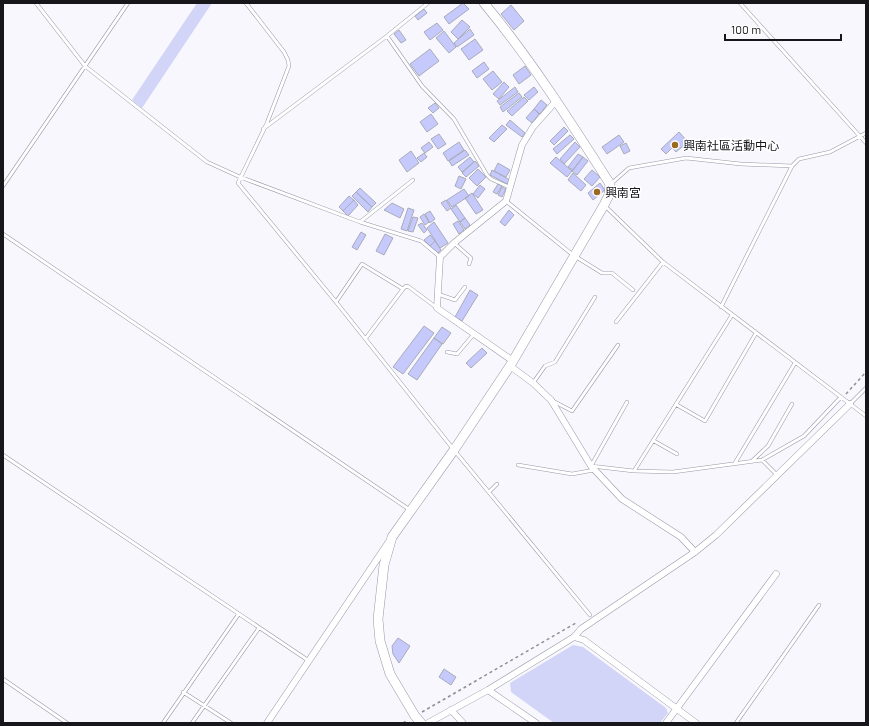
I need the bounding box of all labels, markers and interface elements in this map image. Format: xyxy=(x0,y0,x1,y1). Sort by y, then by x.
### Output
scale bar xyxy=(725,16,841,42)
text: 100 m xyxy=(731,22,761,36)
place label: 興南社區活動中心 xyxy=(683,138,779,152)
marker: 興南社區活動中心 xyxy=(670,140,680,150)
place label: 興南宮 xyxy=(605,185,641,199)
marker: 興南宮 xyxy=(592,187,602,197)

